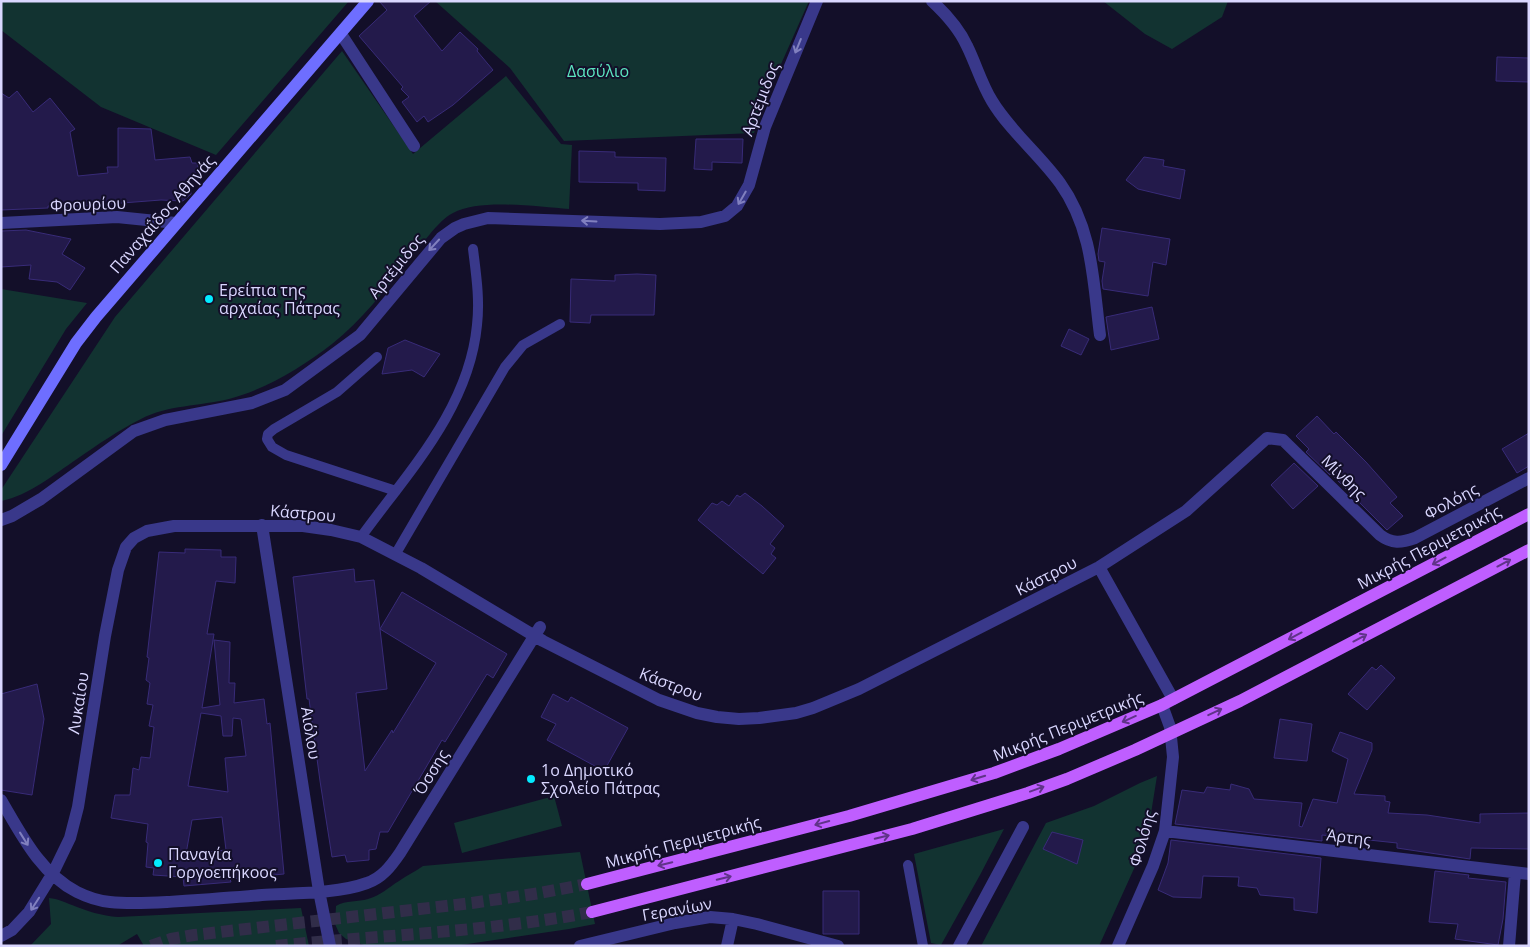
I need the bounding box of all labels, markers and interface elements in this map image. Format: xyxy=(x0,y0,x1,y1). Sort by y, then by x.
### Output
one-way arrow xyxy=(793,38,802,53)
street label: Αρτέμιδος xyxy=(736,59,784,139)
park label: Δασύλιο xyxy=(567,60,629,82)
street label: Παναχαΐδος Αθηνάς xyxy=(104,150,220,278)
one-way arrow xyxy=(736,191,746,205)
street label: Φρουρίου xyxy=(50,192,126,216)
one-way arrow xyxy=(581,217,597,226)
street label: Αρτέμιδος xyxy=(363,229,429,303)
one-way arrow xyxy=(428,239,440,251)
place label: Ερείπια της αρχαίας Πάτρας xyxy=(219,279,340,319)
marker: Ερείπια της αρχαίας Πάτρας xyxy=(203,293,215,305)
street label: Μίνθης xyxy=(1317,450,1372,505)
street label: Φολόης xyxy=(1420,478,1482,524)
street label: Κάστρου xyxy=(269,499,337,527)
street label: Μικρής Περιμετρικής xyxy=(1353,500,1505,594)
street label: Κάστρου xyxy=(1012,551,1080,601)
one-way arrow xyxy=(1432,557,1447,566)
one-way arrow xyxy=(1496,558,1511,568)
one-way arrow xyxy=(1288,632,1303,641)
one-way arrow xyxy=(1352,633,1367,643)
street label: Κάστρου xyxy=(636,662,706,706)
street label: Λυκαίου xyxy=(62,670,94,736)
street label: Μικρής Περιμετρικής xyxy=(990,686,1147,766)
street label: Αιόλου xyxy=(296,705,326,761)
one-way arrow xyxy=(1207,707,1222,717)
one-way arrow xyxy=(1122,715,1137,725)
street label: Όσσης xyxy=(408,745,454,800)
place label: 1ο Δημοτικό Σχολείο Πάτρας xyxy=(541,759,660,799)
marker: 1ο Δημοτικό Σχολείο Πάτρας xyxy=(525,773,537,785)
one-way arrow xyxy=(970,774,986,784)
one-way arrow xyxy=(1029,784,1045,794)
street label: Φολόης xyxy=(1123,807,1161,869)
street label: Μικρής Περιμετρικής xyxy=(603,811,763,873)
one-way arrow xyxy=(814,819,830,828)
street label: Άρτης xyxy=(1325,823,1373,851)
one-way arrow xyxy=(19,831,29,845)
one-way arrow xyxy=(873,832,889,841)
place label: Παναγία Γοργοεπήκοος xyxy=(168,843,277,883)
marker: Παναγία Γοργοεπήκοος xyxy=(152,857,164,869)
one-way arrow xyxy=(657,860,673,869)
one-way arrow xyxy=(716,873,732,882)
street label: Γερανίων xyxy=(640,892,714,926)
one-way arrow xyxy=(30,896,40,910)

